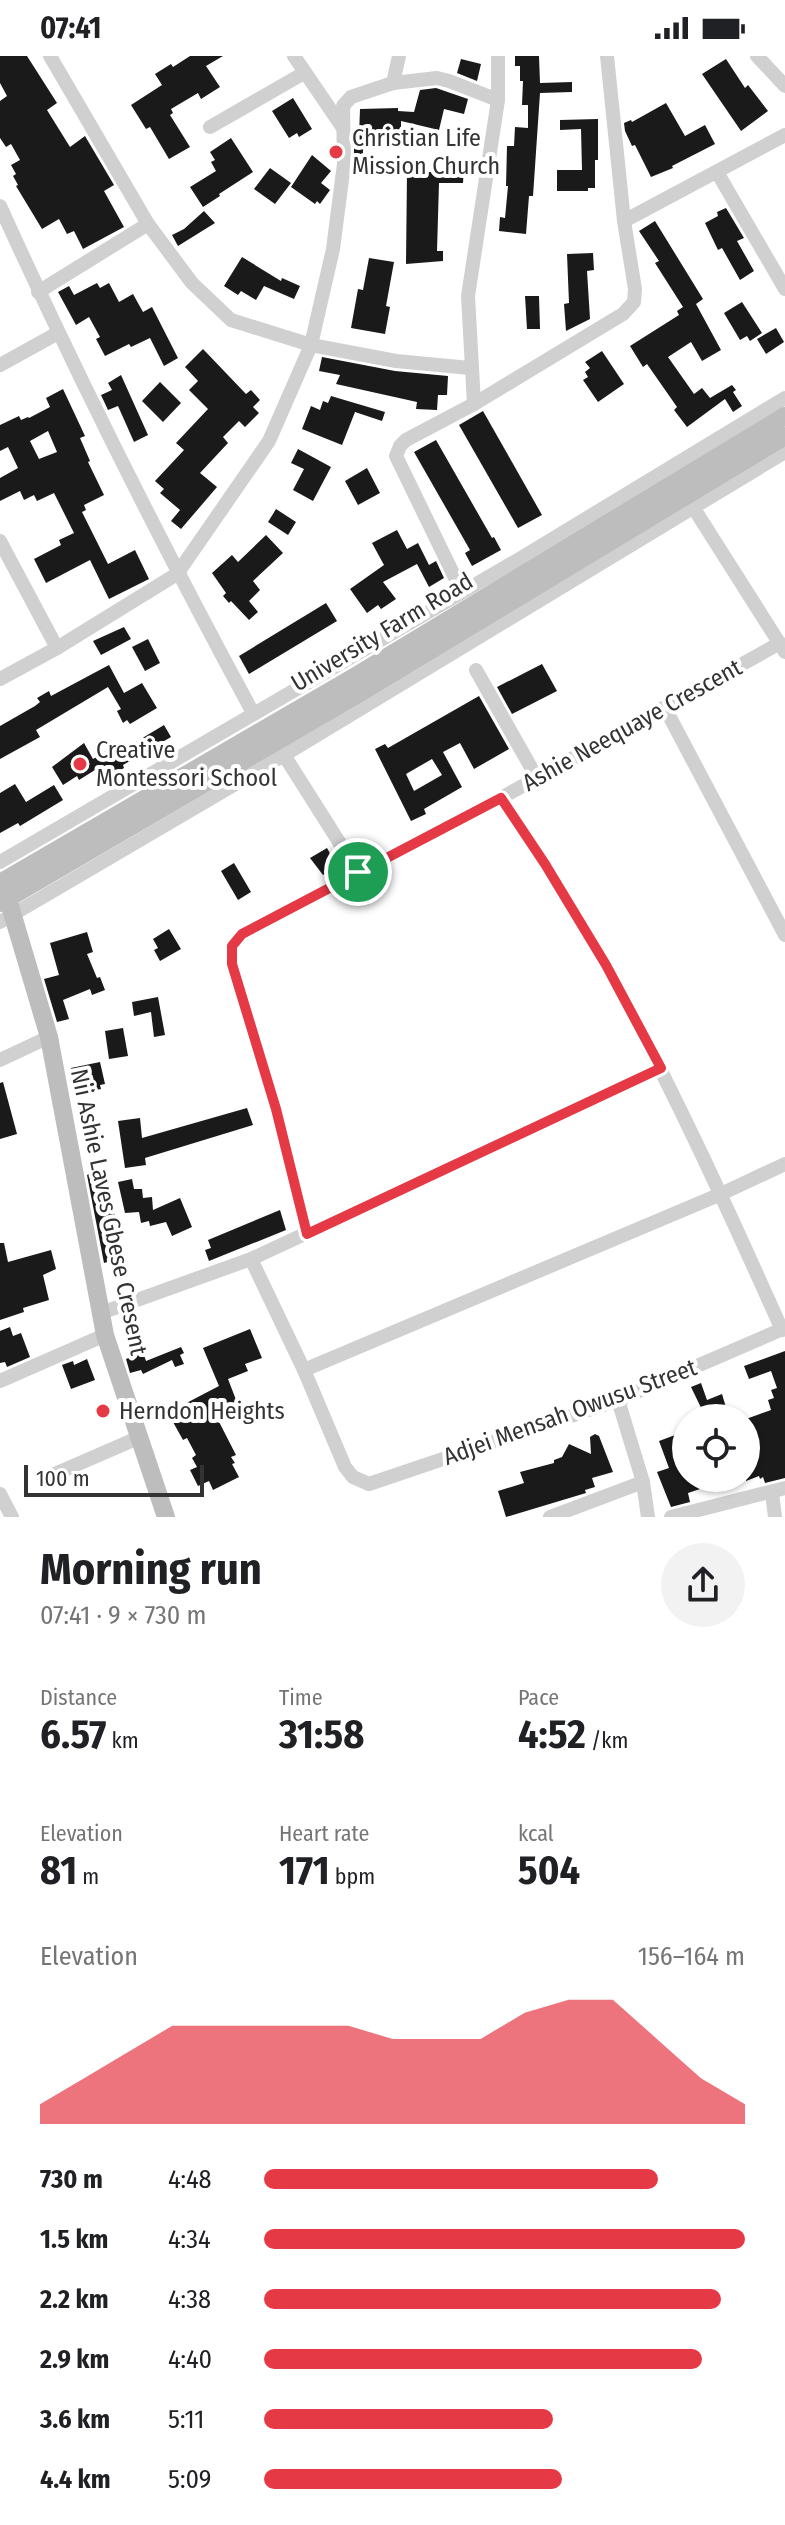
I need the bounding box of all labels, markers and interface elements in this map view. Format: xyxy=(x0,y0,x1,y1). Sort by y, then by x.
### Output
text: 07:41 xyxy=(40,10,101,46)
place label: Christian Life Mission Church xyxy=(352,124,500,180)
marker: Christian Life Mission Church xyxy=(327,143,345,161)
street label: University Farm Road xyxy=(286,567,478,697)
street label: Ashie Neequaye Crescent xyxy=(518,653,747,797)
place label: Creative Montessori School xyxy=(96,736,277,792)
marker: Creative Montessori School xyxy=(71,755,89,773)
pin xyxy=(324,838,392,906)
icon: arrive xyxy=(336,850,380,894)
street label: Nii Ashie Laves Gbese Cresent xyxy=(65,1066,153,1358)
street label: Adjei Mensah Owusu Street xyxy=(439,1353,701,1471)
place label: Herndon Heights xyxy=(119,1397,285,1425)
marker: Herndon Heights xyxy=(94,1402,112,1420)
map controls xyxy=(672,1404,760,1492)
button: locate xyxy=(672,1404,760,1492)
scale bar xyxy=(24,1461,204,1497)
text: 100 m xyxy=(36,1465,90,1492)
text: Morning run xyxy=(40,1543,262,1596)
button: share xyxy=(661,1543,745,1627)
text: 07:41 · 9 × 730 m xyxy=(40,1600,206,1631)
text: Distance xyxy=(40,1684,117,1711)
text: Time xyxy=(279,1684,323,1711)
text: Pace xyxy=(518,1684,559,1711)
text: 6.57 xyxy=(40,1711,106,1759)
text: 31:58 xyxy=(279,1711,364,1759)
text: 4:52 xyxy=(518,1711,586,1759)
text: km xyxy=(106,1727,139,1754)
text: /km xyxy=(586,1727,628,1754)
text: Elevation xyxy=(40,1820,123,1847)
text: Heart rate xyxy=(279,1820,369,1847)
text: kcal xyxy=(518,1820,554,1847)
text: 81 xyxy=(40,1847,77,1895)
text: 171 xyxy=(279,1847,330,1895)
text: 504 xyxy=(518,1847,580,1895)
text: m xyxy=(77,1863,99,1890)
text: bpm xyxy=(330,1863,375,1890)
text: Elevation xyxy=(40,1941,138,1972)
text: 156–164 m xyxy=(638,1941,745,1972)
text: 730 m xyxy=(40,2164,103,2195)
text: 4:48 xyxy=(168,2164,212,2195)
text: 1.5 km xyxy=(40,2224,108,2255)
text: 4:34 xyxy=(168,2224,211,2255)
text: 2.2 km xyxy=(40,2284,109,2315)
text: 4:38 xyxy=(168,2284,211,2315)
text: 2.9 km xyxy=(40,2344,109,2375)
text: 4:40 xyxy=(168,2344,212,2375)
text: 3.6 km xyxy=(40,2404,110,2435)
text: 5:11 xyxy=(168,2404,204,2435)
text: 4.4 km xyxy=(40,2464,111,2495)
text: 5:09 xyxy=(168,2464,211,2495)

